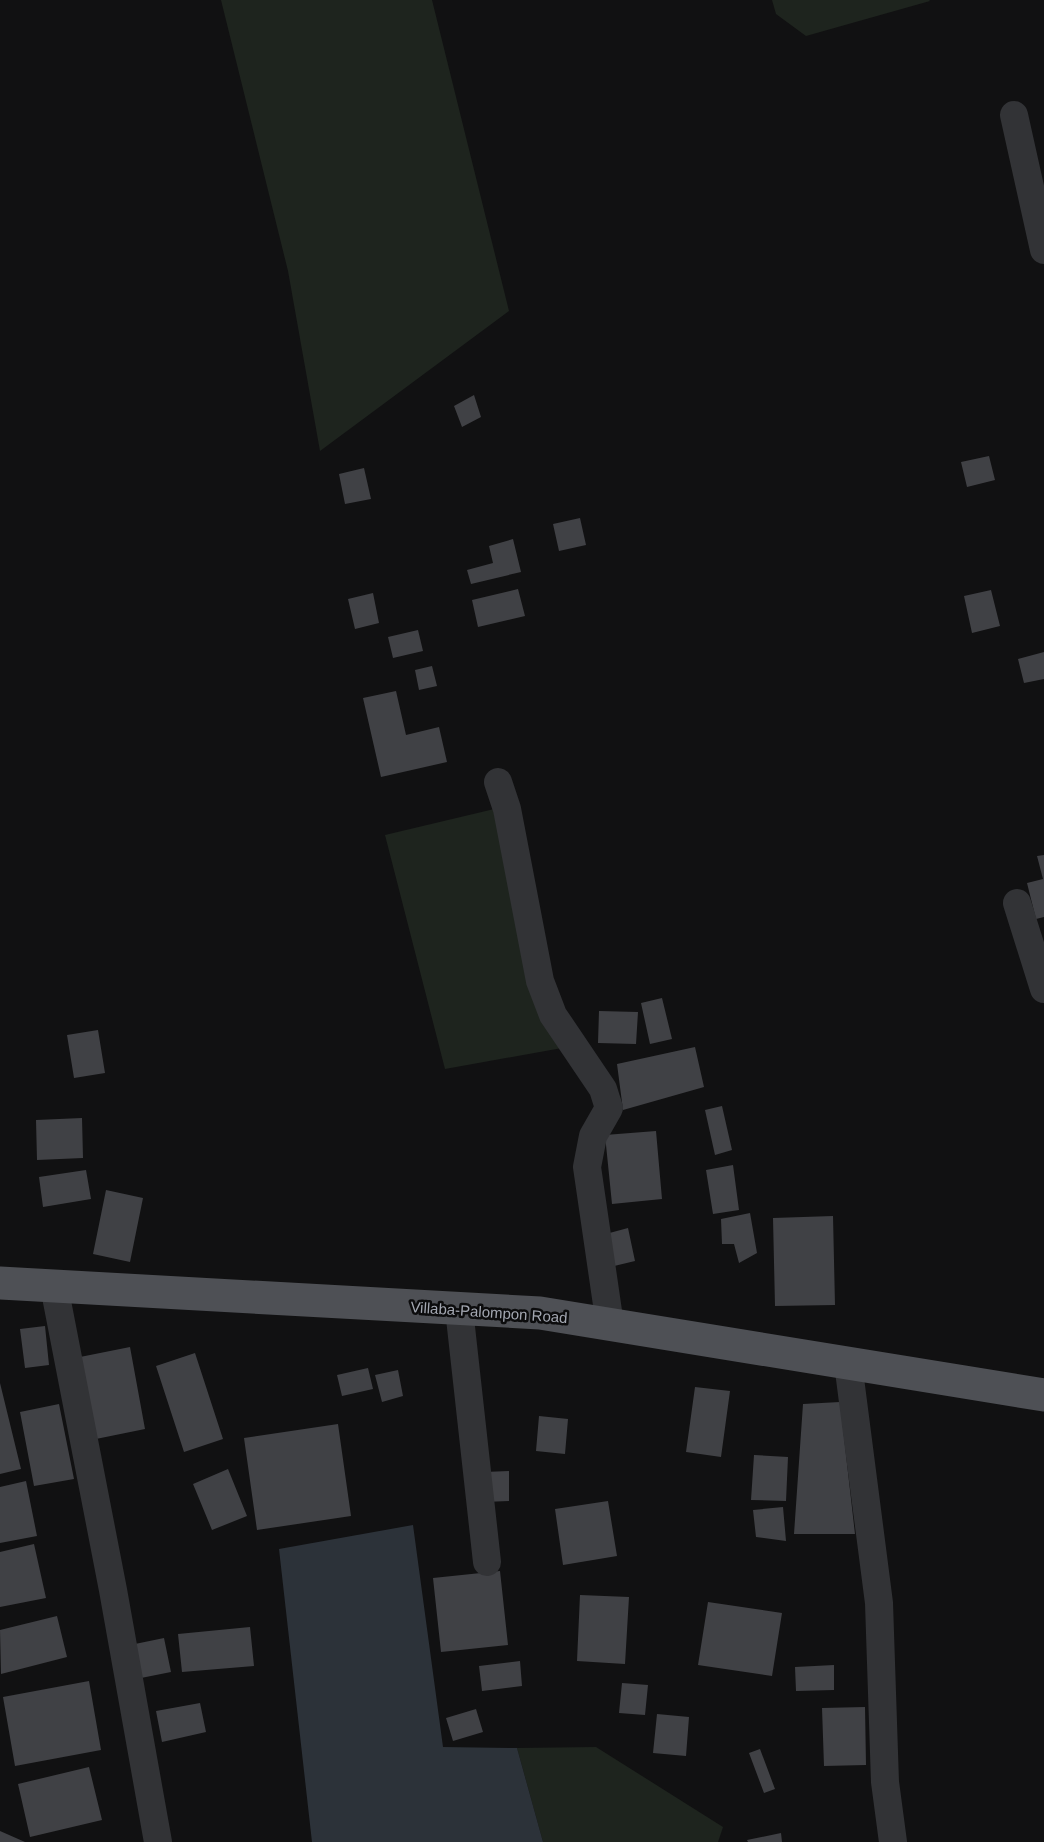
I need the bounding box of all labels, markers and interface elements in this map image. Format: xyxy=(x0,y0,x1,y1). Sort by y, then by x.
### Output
street label: Villaba-Palompon Road xyxy=(410,1298,568,1326)

